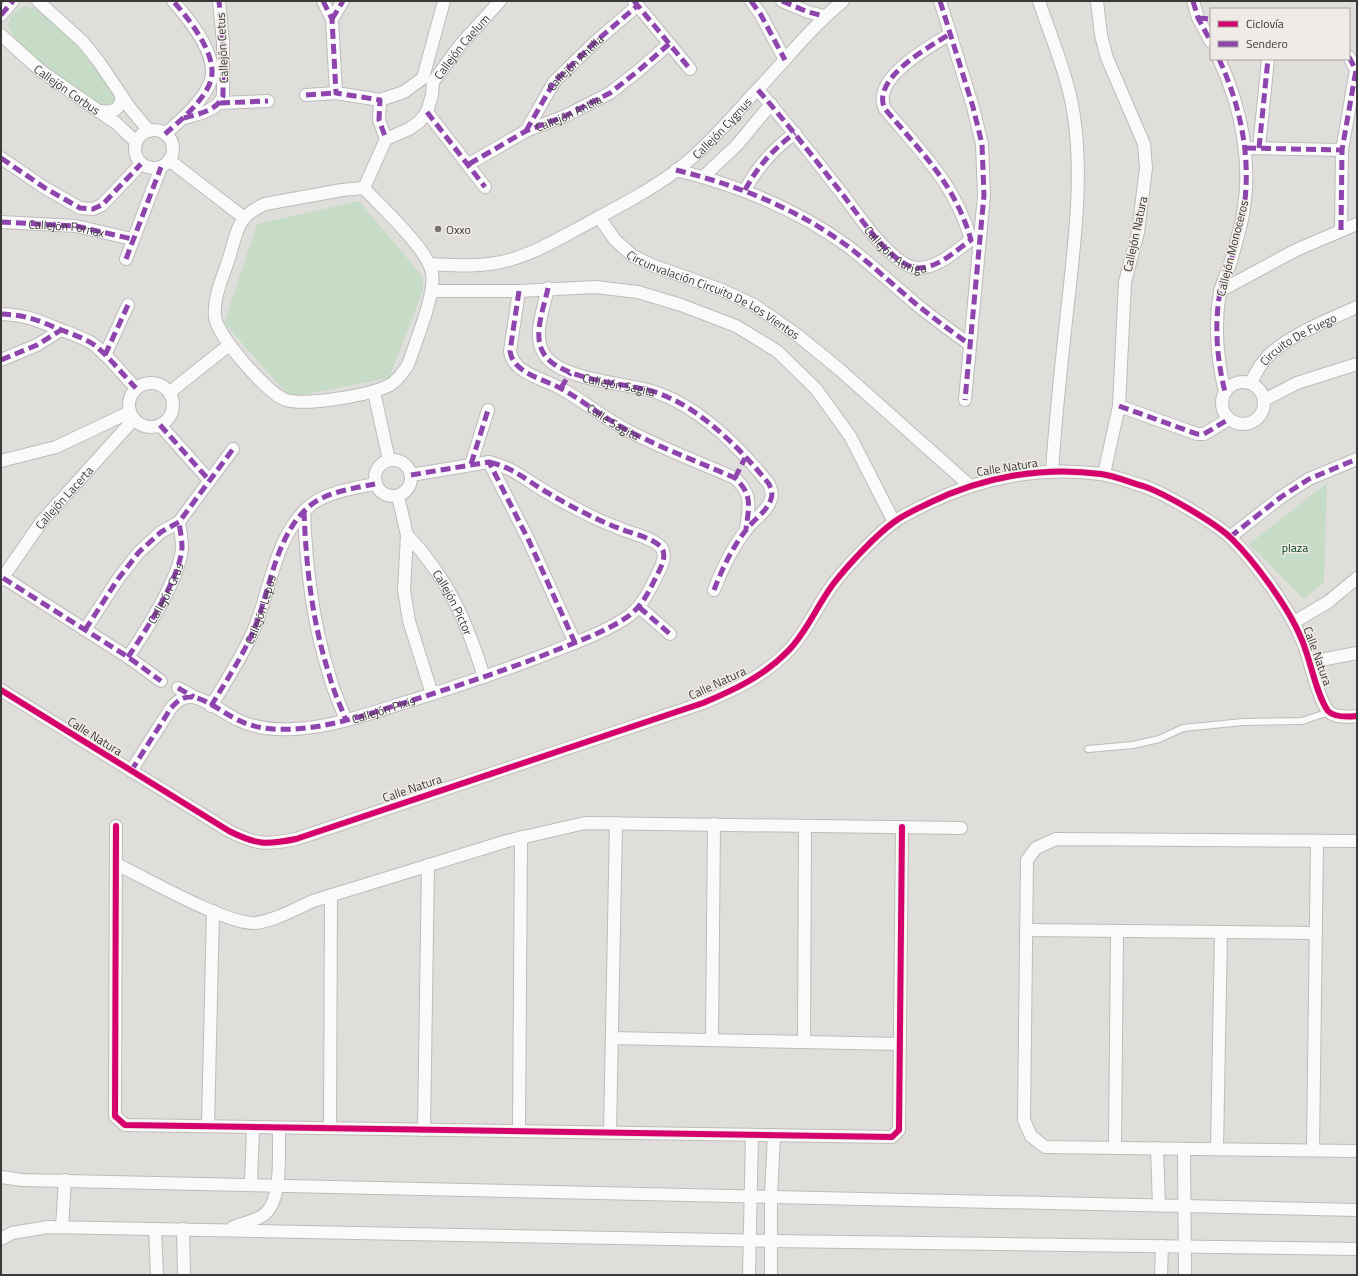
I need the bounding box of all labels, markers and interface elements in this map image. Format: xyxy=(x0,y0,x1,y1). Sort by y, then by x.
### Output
legend xyxy=(1210,8,1350,60)
street label: Callejón Caelum xyxy=(429,9,494,83)
street label: Callejón Cetus xyxy=(211,12,233,84)
text: Ciclovía xyxy=(1246,14,1284,33)
street label: Callejón Antilia xyxy=(542,29,608,94)
text: Sendero xyxy=(1246,34,1288,53)
street label: Callejón Corbus xyxy=(30,60,105,119)
street label: Callejón Antlia xyxy=(532,89,605,136)
street label: Callejón Cygnus xyxy=(687,92,756,163)
street label: Callejón Natura xyxy=(1118,194,1152,274)
street label: Callejón Monoceros xyxy=(1211,198,1253,298)
street label: Callejón Fornax xyxy=(28,214,107,242)
place label: Oxxo xyxy=(446,220,471,239)
street label: Callejón Auriga xyxy=(860,221,928,278)
marker: Oxxo xyxy=(433,224,443,234)
street label: Circunvalación Circuito De Los Vientos xyxy=(623,245,805,344)
street label: Circuito De Fuego xyxy=(1254,308,1339,369)
street label: Callejón Sagita xyxy=(581,367,658,401)
street label: Calle Sagita xyxy=(584,398,643,445)
street label: Calle Natura xyxy=(975,453,1039,481)
street label: Callejón Lacerta xyxy=(30,461,97,533)
park label: plaza xyxy=(1282,538,1308,557)
street label: Callejón Grus xyxy=(142,560,188,627)
street label: Callejón Pictor xyxy=(428,565,478,638)
street label: Callejón Lepus xyxy=(239,572,281,647)
street label: Calle Natura xyxy=(1299,624,1337,688)
street label: Calle Natura xyxy=(685,661,749,705)
street label: Callejón Pixis xyxy=(349,690,418,728)
street label: Calle Natura xyxy=(64,712,126,760)
street label: Calle Natura xyxy=(380,769,444,807)

